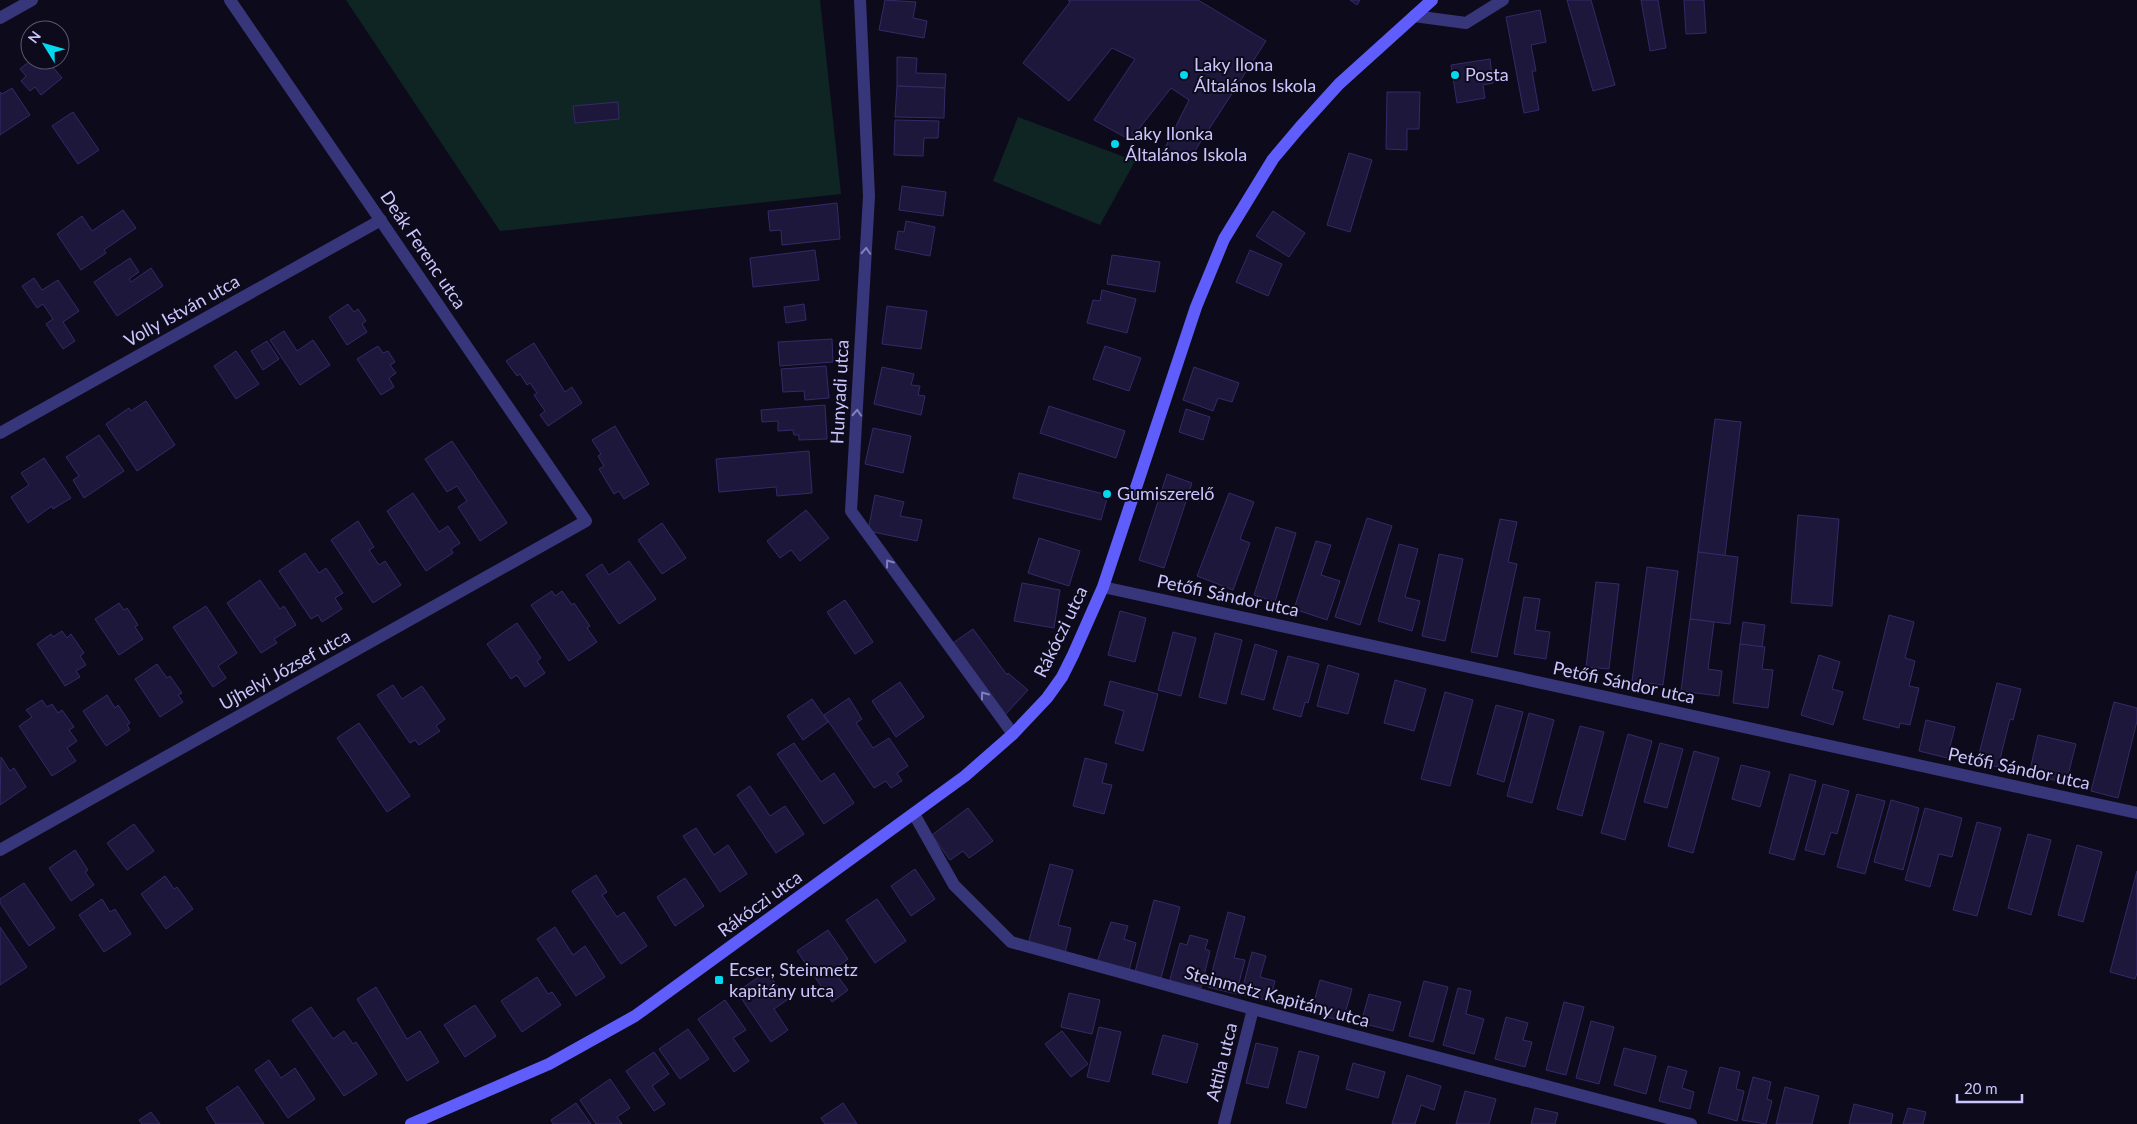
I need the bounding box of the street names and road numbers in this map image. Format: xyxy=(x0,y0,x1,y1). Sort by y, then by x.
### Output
street label: Deák Ferenc utca xyxy=(376,186,471,313)
street label: Volly István utca xyxy=(120,269,243,351)
street label: Hunyadi utca xyxy=(825,339,853,445)
street label: Petőfi Sándor utca xyxy=(1155,569,1301,621)
street label: Rákóczi utca xyxy=(1029,582,1092,681)
street label: Ujhelyi József utca xyxy=(215,624,354,714)
street label: Petőfi Sándor utca xyxy=(1551,656,1697,708)
street label: Petőfi Sándor utca xyxy=(1946,742,2092,794)
street label: Rákóczi utca xyxy=(713,865,806,941)
street label: Steinmetz Kapitány utca xyxy=(1182,961,1372,1031)
street label: Attila utca xyxy=(1201,1020,1241,1103)

